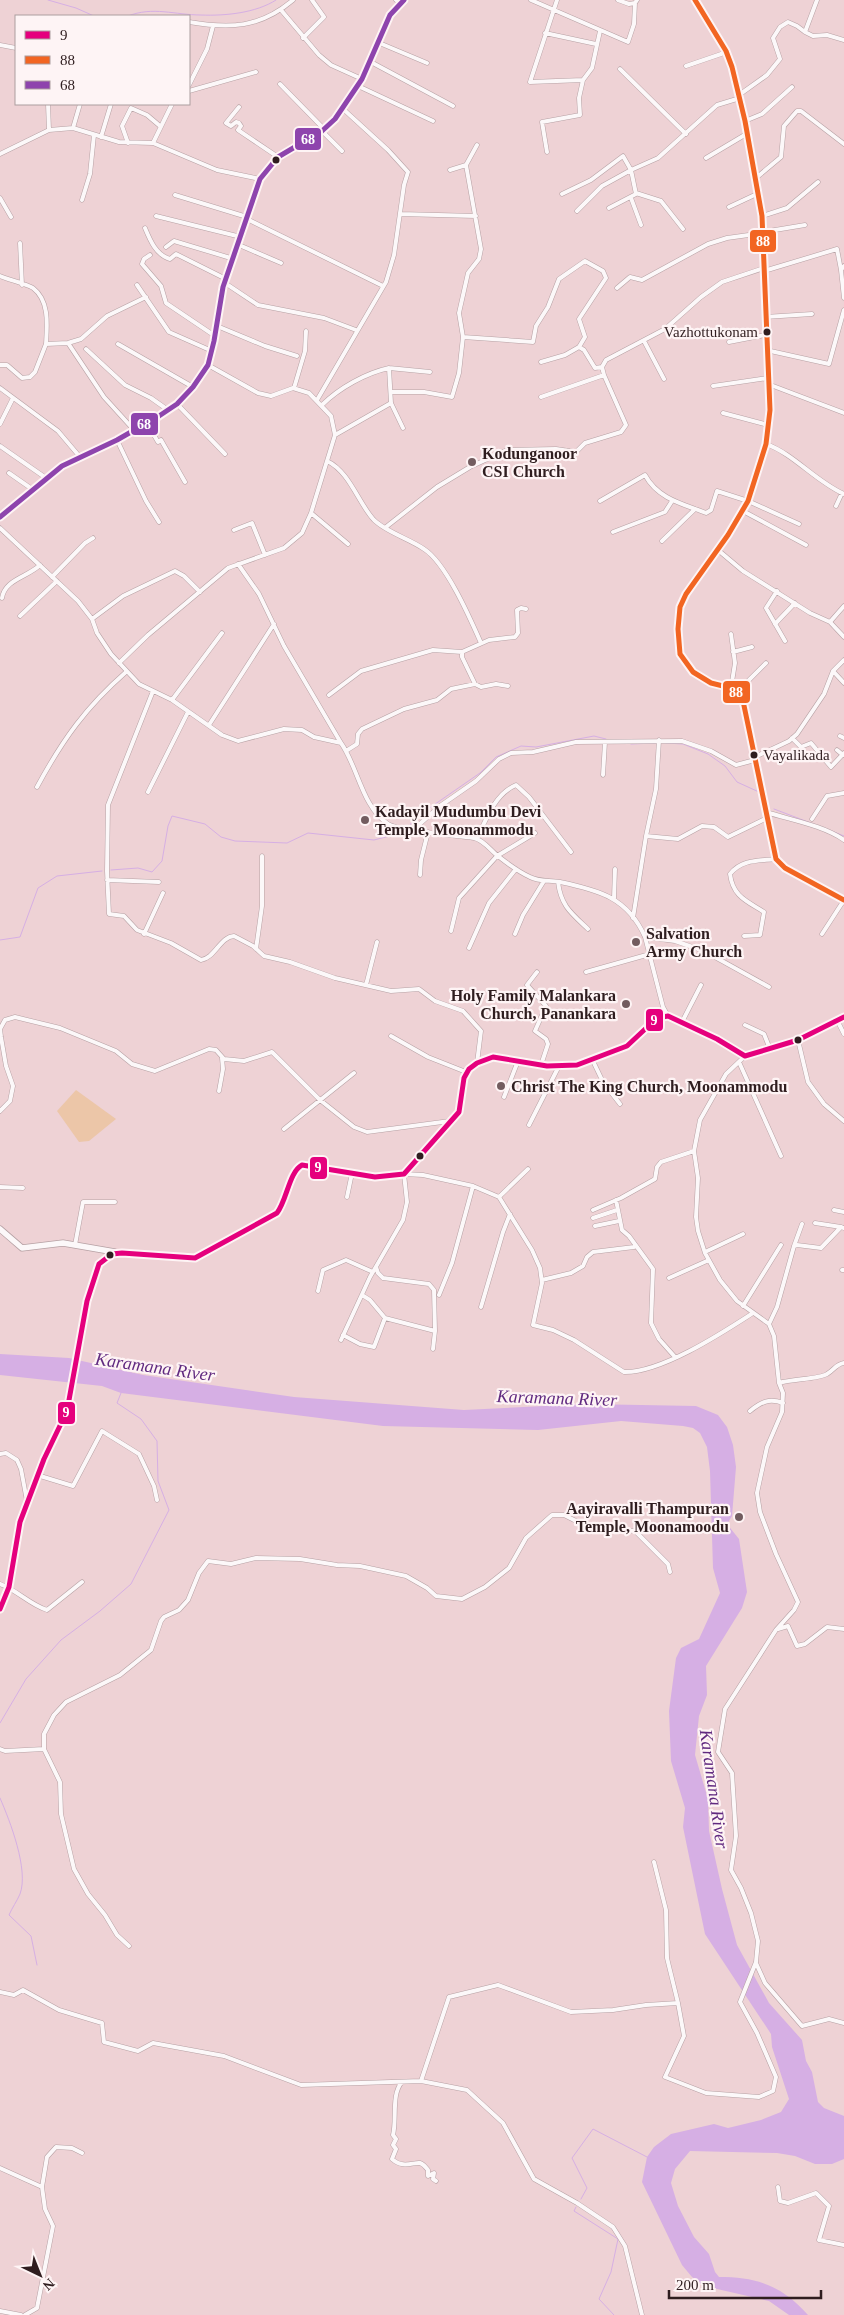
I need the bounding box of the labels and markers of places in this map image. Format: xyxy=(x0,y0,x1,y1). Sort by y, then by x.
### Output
unlabelled marker xyxy=(271,155,281,165)
place label: Vazhottukonam xyxy=(664,324,758,340)
marker: Vazhottukonam xyxy=(762,327,772,337)
place label: Kodunganoor CSI Church xyxy=(482,445,577,480)
marker: Kodunganoor CSI Church xyxy=(466,456,478,468)
place label: Vayalikada xyxy=(763,747,830,763)
marker: Vayalikada xyxy=(749,750,759,760)
place label: Kadayil Mudumbu Devi Temple, Moonammodu xyxy=(375,803,542,839)
marker: Kadayil Mudumbu Devi Temple, Moonammodu xyxy=(359,814,371,826)
place label: Salvation Army Church xyxy=(646,925,742,961)
marker: Salvation Army Church xyxy=(630,936,642,948)
place label: Holy Family Malankara Church, Panankara xyxy=(451,987,616,1022)
marker: Holy Family Malankara Church, Panankara xyxy=(620,998,632,1010)
unlabelled marker xyxy=(793,1035,803,1045)
place label: Christ The King Church, Moonammodu xyxy=(511,1078,787,1096)
marker: Christ The King Church, Moonammodu xyxy=(495,1080,507,1092)
unlabelled marker xyxy=(415,1151,425,1161)
unlabelled marker xyxy=(105,1250,115,1260)
place label: Aayiravalli Thampuran Temple, Moonamoodu xyxy=(566,1500,729,1536)
marker: Aayiravalli Thampuran Temple, Moonamoodu xyxy=(733,1511,745,1523)

